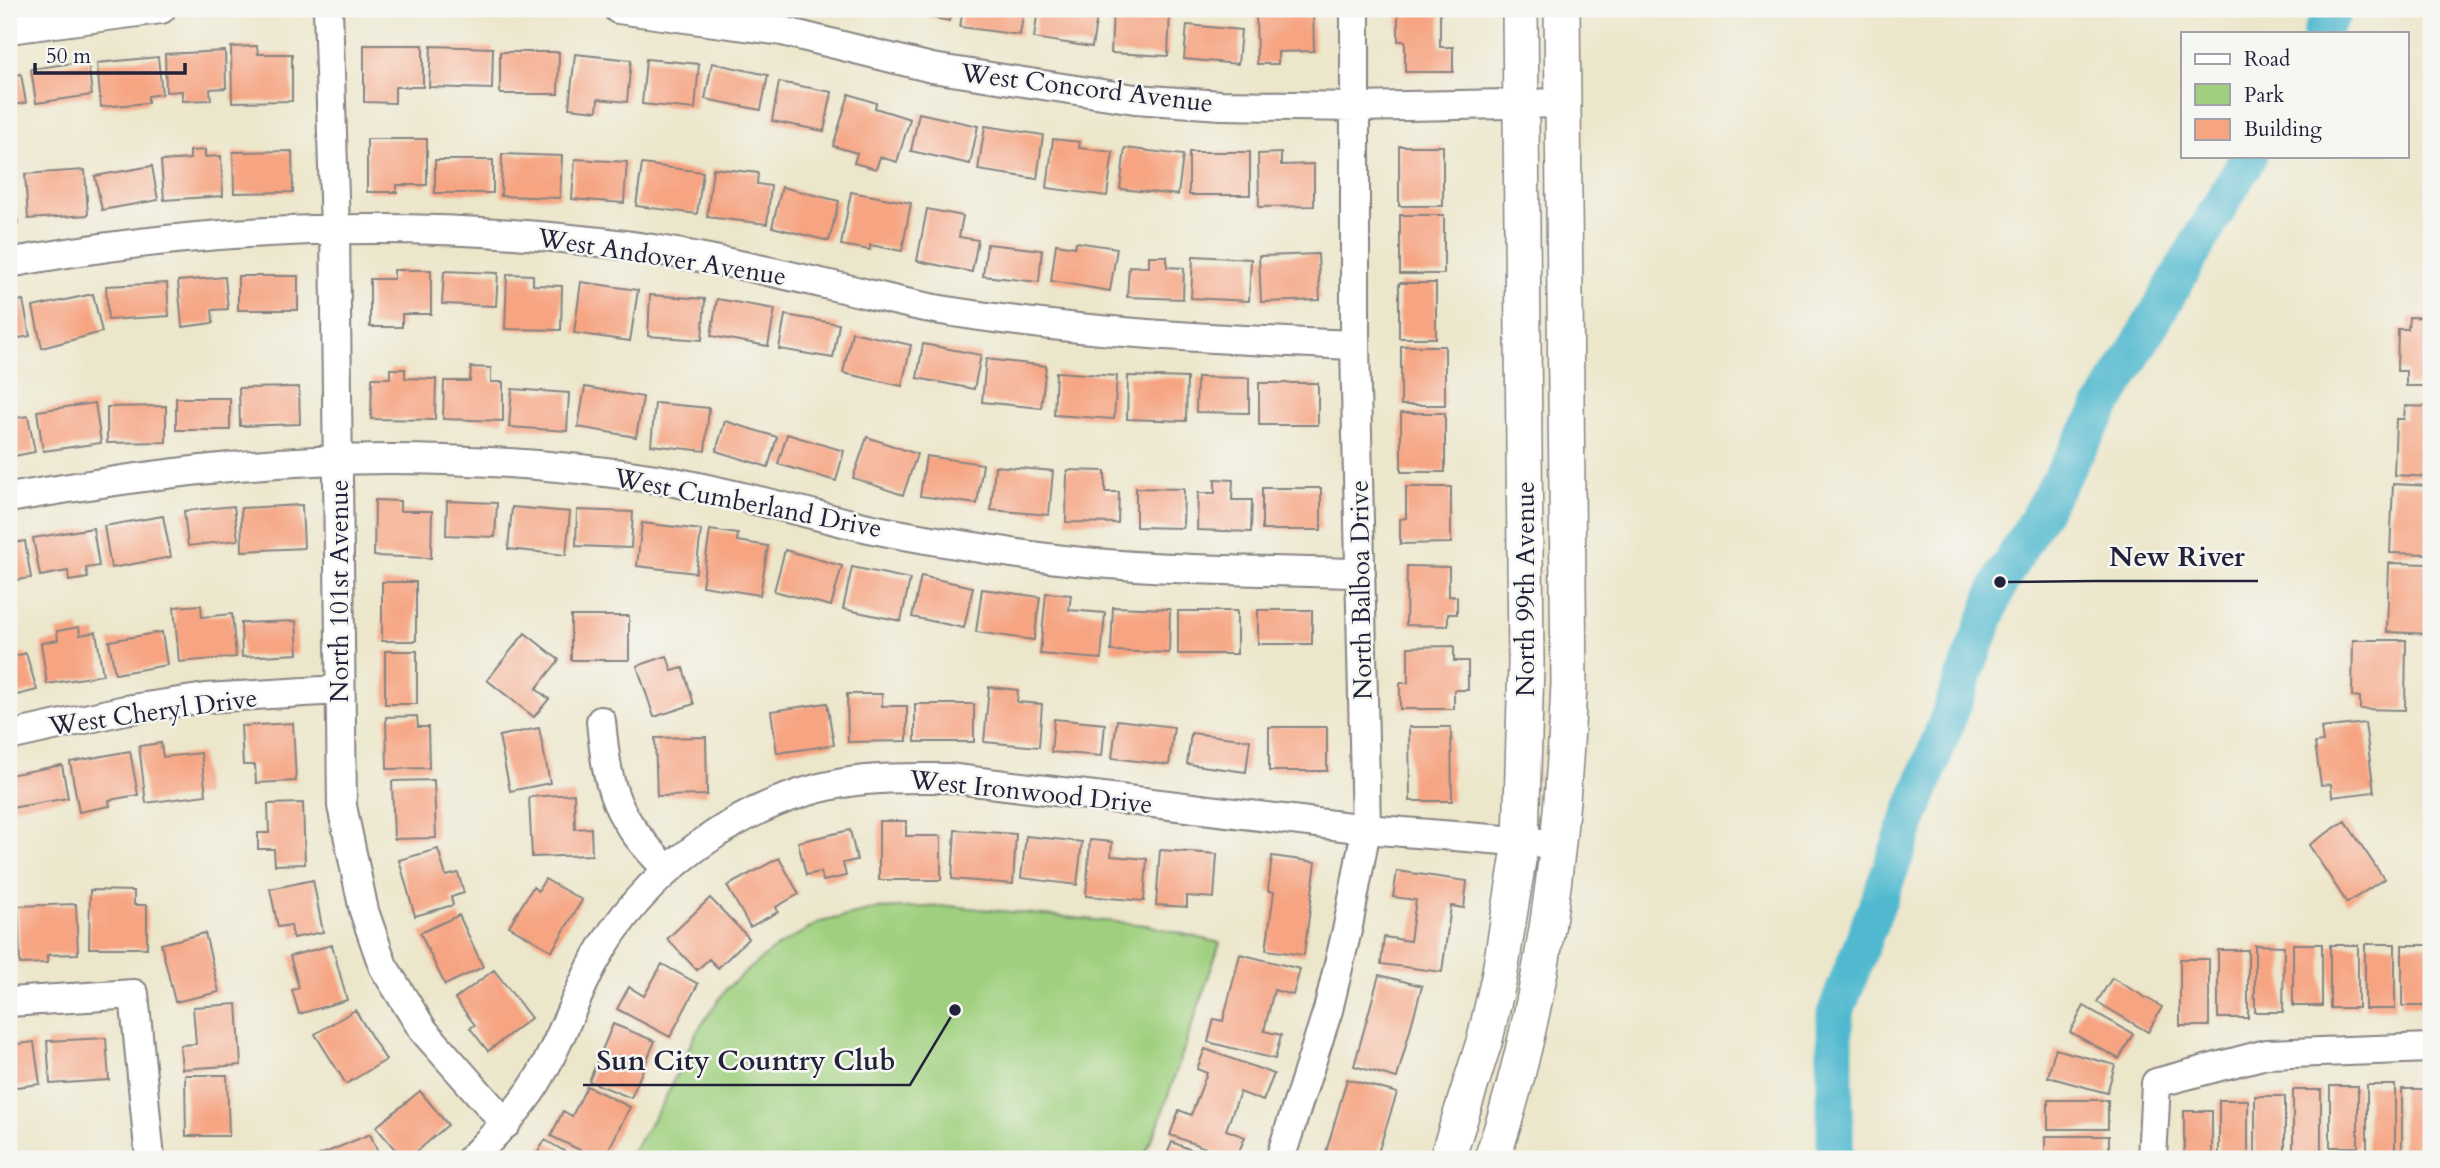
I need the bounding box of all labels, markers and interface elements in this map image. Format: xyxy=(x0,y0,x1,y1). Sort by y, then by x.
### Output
scale bar xyxy=(35,32,186,76)
legend xyxy=(2181,32,2408,158)
text: 50 m xyxy=(46,42,91,71)
text: Road xyxy=(2244,45,2290,74)
street label: West Concord Avenue xyxy=(958,55,1215,121)
text: Park xyxy=(2244,81,2285,110)
text: Building xyxy=(2244,115,2322,144)
street label: West Andover Avenue xyxy=(534,220,789,294)
street label: West Cumberland Drive xyxy=(610,460,885,546)
street label: North 101st Avenue xyxy=(322,479,357,703)
street label: North Balboa Drive xyxy=(1342,480,1380,700)
street label: North 99th Avenue xyxy=(1508,481,1543,697)
callout: New River xyxy=(2095,532,2258,581)
text: New River xyxy=(2109,538,2246,576)
street label: West Cheryl Drive xyxy=(46,680,259,744)
street label: West Ironwood Drive xyxy=(907,762,1154,822)
callout: Sun City Country Club xyxy=(583,1036,910,1085)
text: Sun City Country Club xyxy=(596,1042,896,1080)

